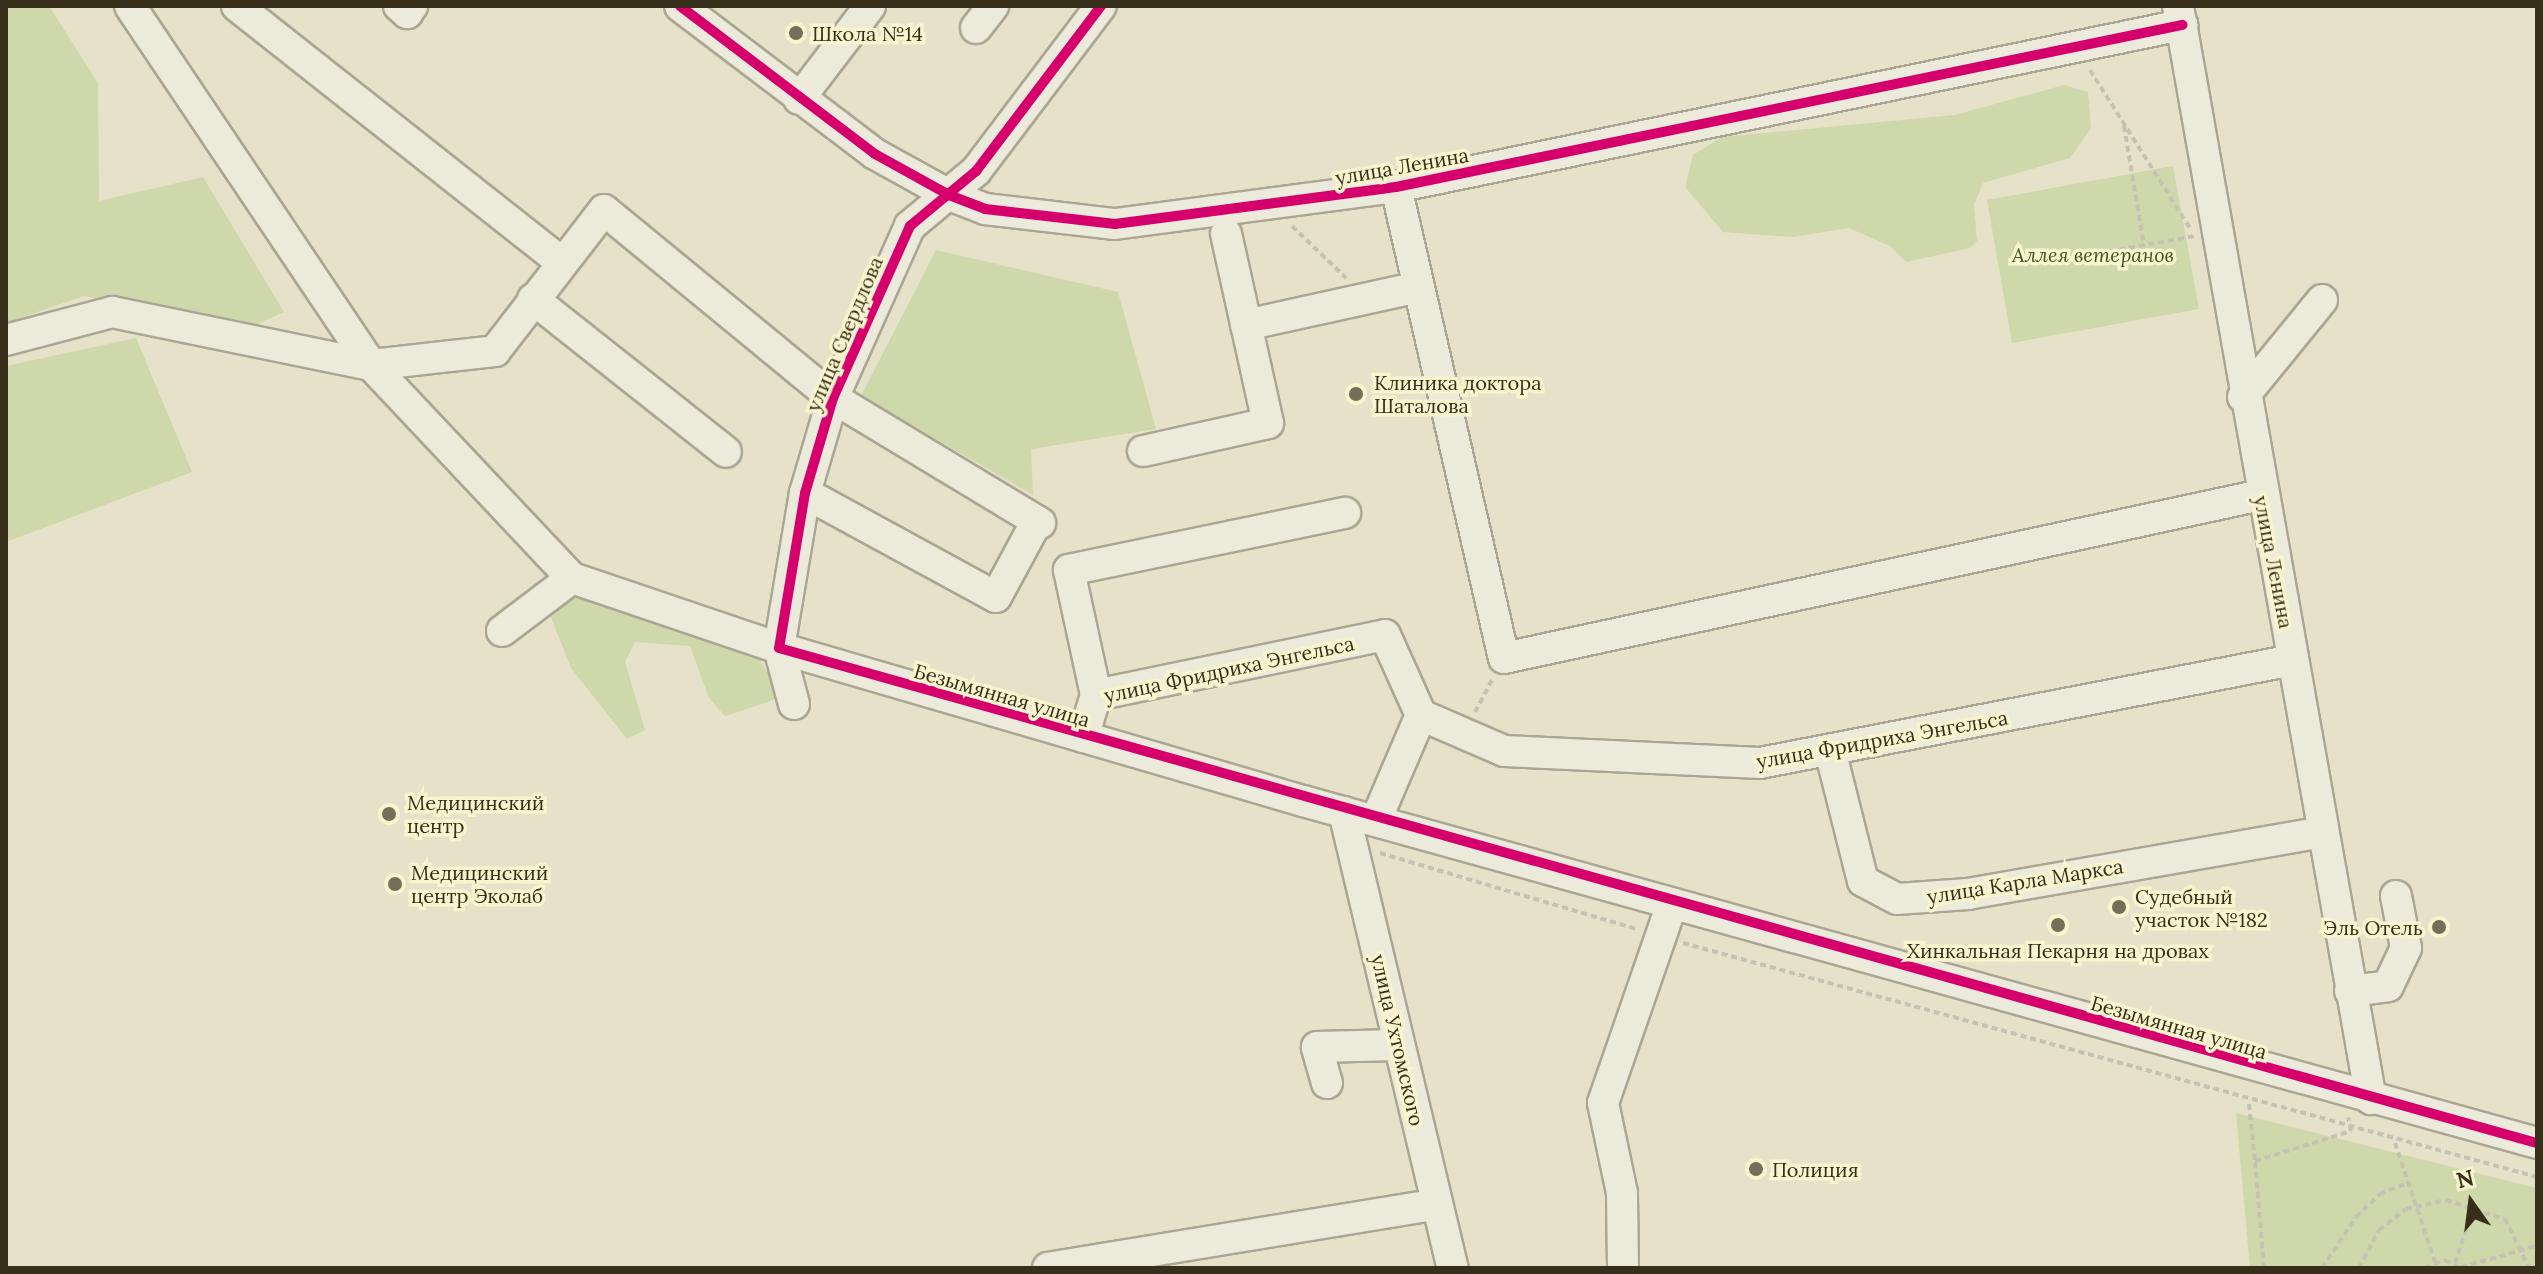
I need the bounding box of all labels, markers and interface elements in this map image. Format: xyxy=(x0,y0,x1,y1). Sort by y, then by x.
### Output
place label: Школа №14 xyxy=(812,21,923,45)
marker: Школа №14 xyxy=(787,24,805,42)
street label: улица Ленина xyxy=(1333,142,1471,190)
park label: Аллея ветеранов xyxy=(2012,242,2174,266)
street label: улица Свердлова xyxy=(801,253,887,415)
place label: Клиника доктора Шаталова xyxy=(1374,370,1541,417)
marker: Клиника доктора Шаталова xyxy=(1345,383,1367,405)
street label: улица Ленина xyxy=(2249,493,2299,631)
street label: улица Фридриха Энгельса xyxy=(1102,631,1356,707)
street label: Безымянная улица xyxy=(911,658,1093,732)
street label: улица Фридриха Энгельса xyxy=(1754,705,2010,773)
place label: Медицинский центр xyxy=(407,790,544,837)
marker: Медицинский центр xyxy=(378,803,400,825)
street label: улица Карла Маркса xyxy=(1925,854,2125,908)
place label: Медицинский центр Эколаб xyxy=(411,860,548,907)
marker: Медицинский центр Эколаб xyxy=(386,875,404,893)
place label: Судебный участок №182 xyxy=(2135,884,2268,931)
marker: Судебный участок №182 xyxy=(2110,898,2128,916)
place label: Эль Отель xyxy=(2323,915,2423,939)
marker: Хинкальная Пекарня на дровах xyxy=(2049,916,2067,934)
marker: Эль Отель xyxy=(2430,918,2448,936)
place label: Хинкальная Пекарня на дровах xyxy=(1907,938,2209,962)
street label: улица Ухтомского xyxy=(1367,952,1429,1128)
street label: Безымянная улица xyxy=(2088,990,2270,1064)
place label: Полиция xyxy=(1772,1157,1859,1181)
marker: Полиция xyxy=(1747,1160,1765,1178)
north arrow xyxy=(2431,1162,2511,1242)
text: N xyxy=(2454,1163,2477,1194)

